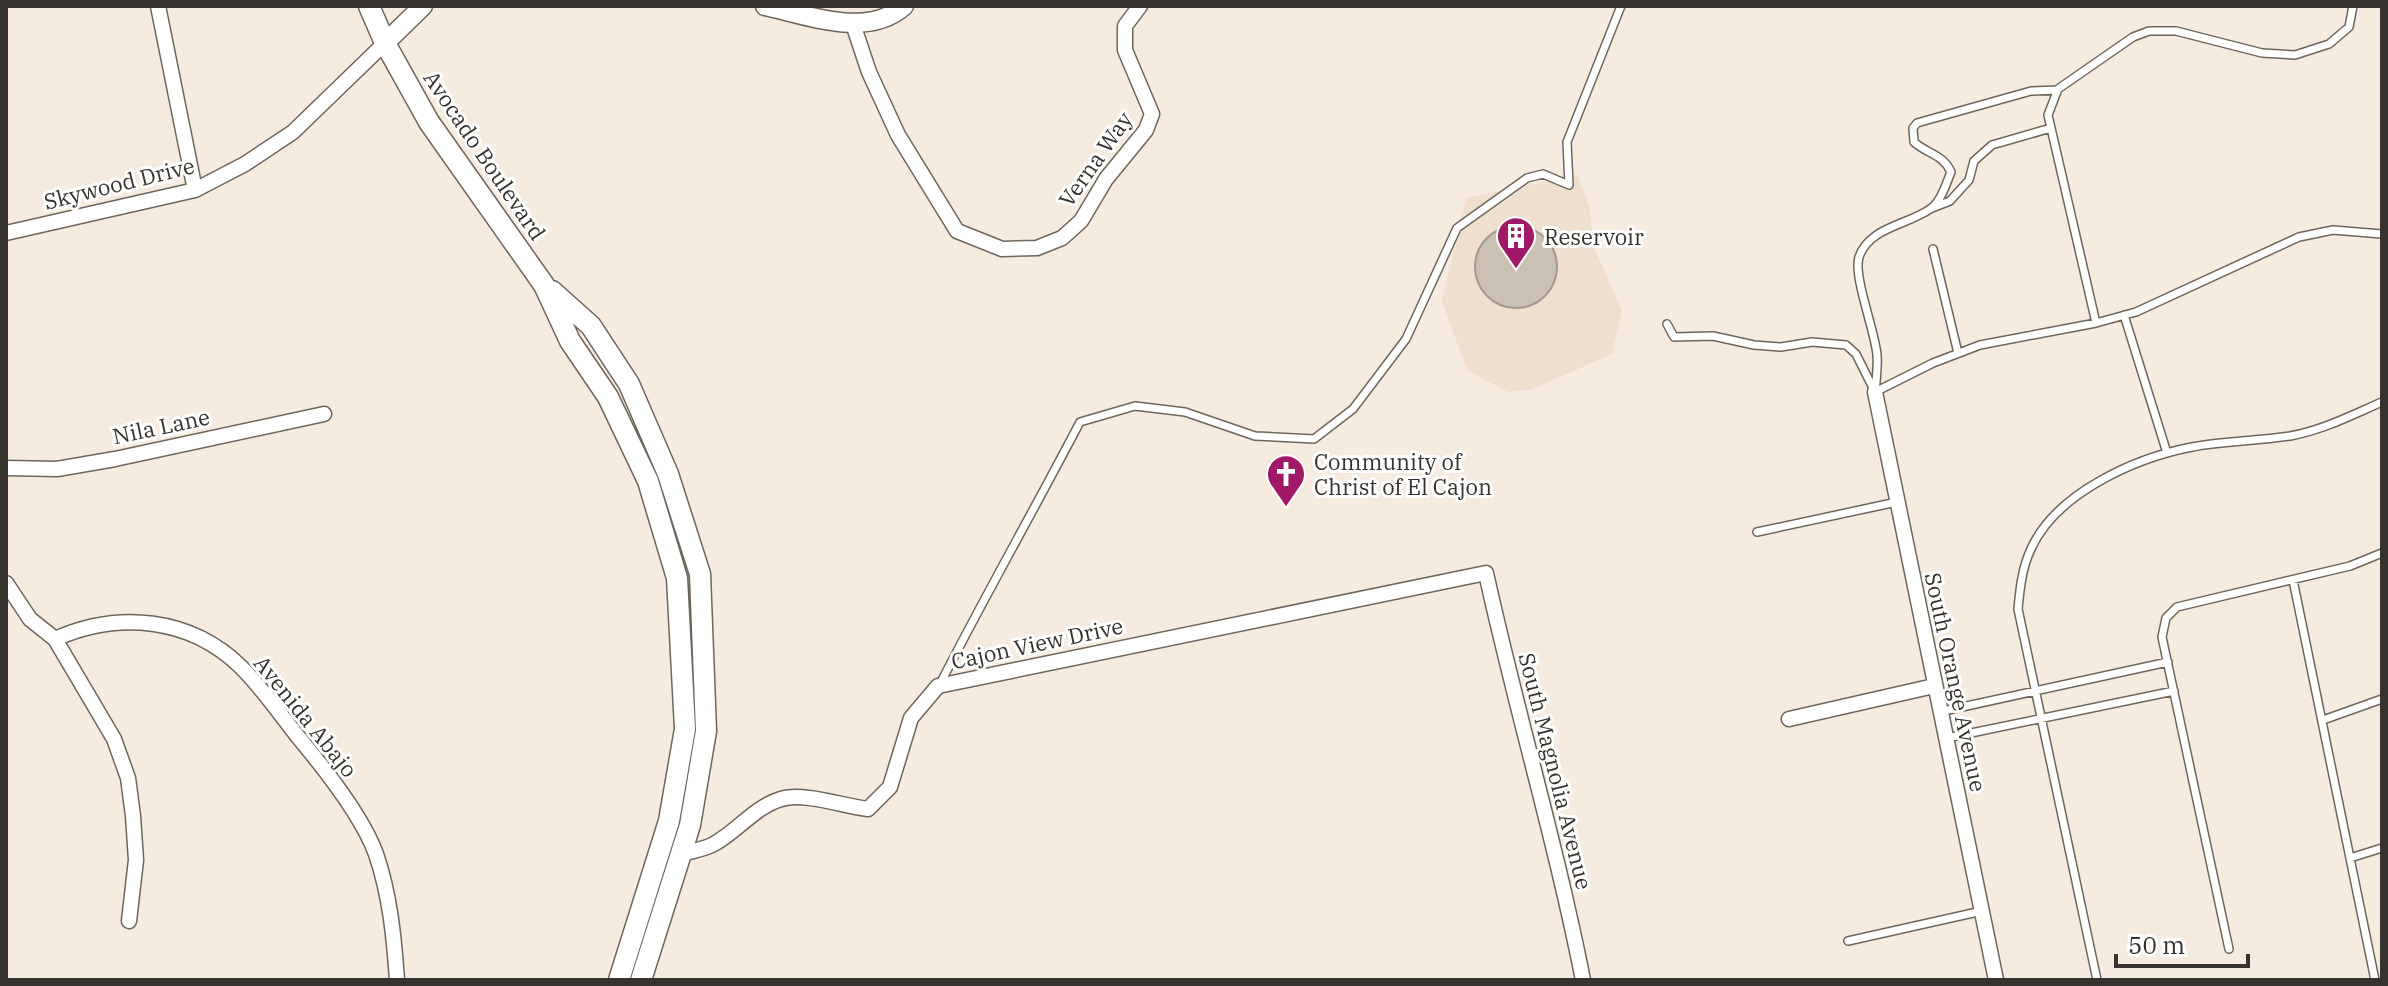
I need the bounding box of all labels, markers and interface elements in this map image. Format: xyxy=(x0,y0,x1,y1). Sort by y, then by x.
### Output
street label: Avocado Boulevard xyxy=(417,65,553,245)
street label: Verna Way xyxy=(1052,106,1138,212)
street label: Skywood Drive xyxy=(41,150,197,216)
building icon: Reservoir xyxy=(1495,215,1537,270)
place label: Reservoir xyxy=(1544,222,1644,251)
street label: Nila Lane xyxy=(110,402,212,450)
place label: Community of Christ of El Cajon xyxy=(1314,447,1492,501)
church icon: Community of Christ of El Cajon xyxy=(1265,453,1307,508)
street label: South Orange Avenue xyxy=(1919,570,1993,794)
street label: Cajon View Drive xyxy=(948,611,1126,675)
street label: Avenida Abajo xyxy=(248,649,364,783)
street label: South Magnolia Avenue xyxy=(1513,650,1599,892)
scale bar xyxy=(2116,918,2248,968)
text: 50 m xyxy=(2128,929,2185,961)

